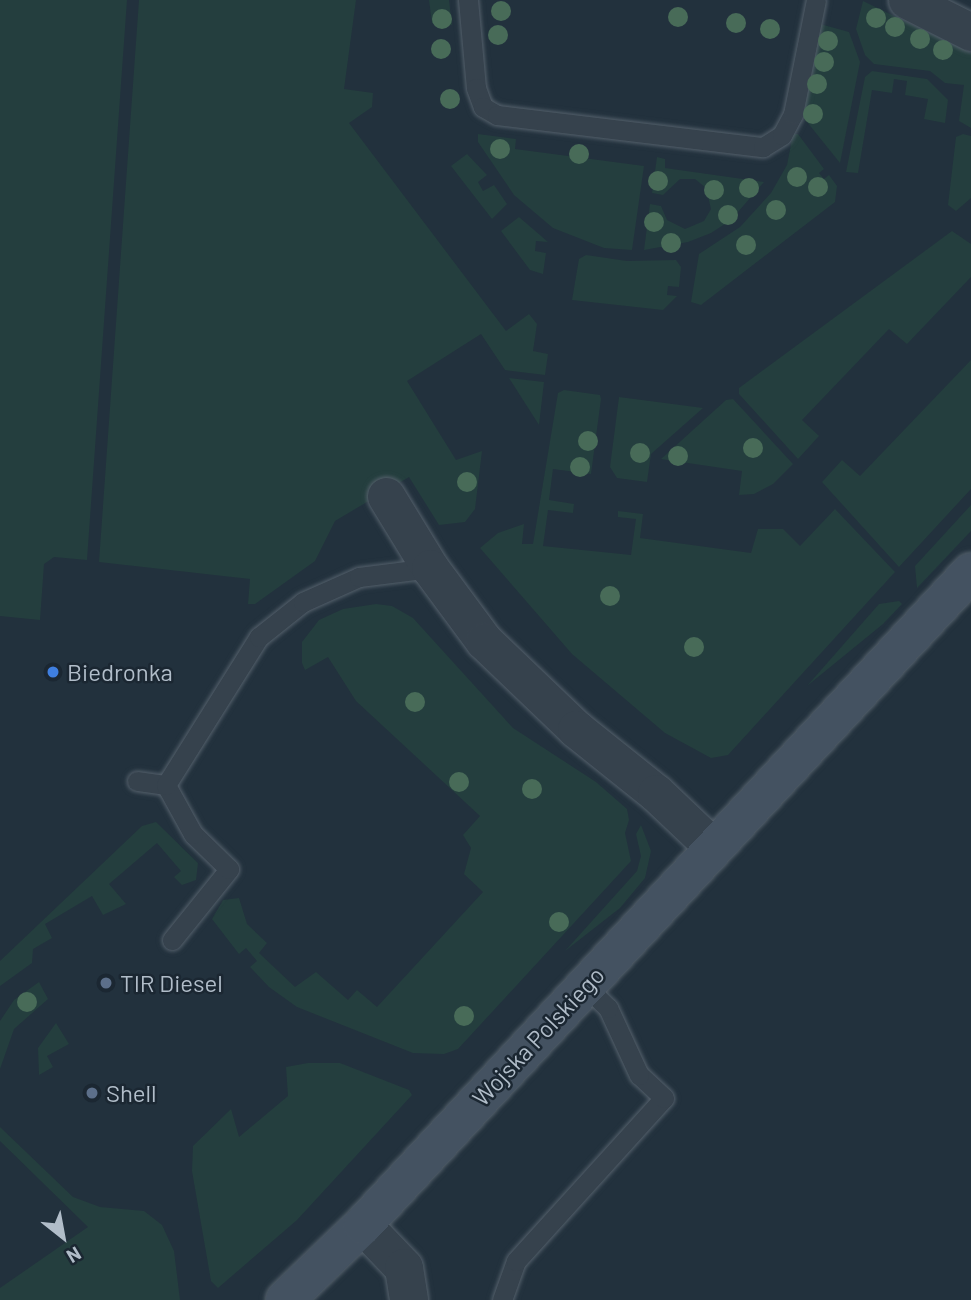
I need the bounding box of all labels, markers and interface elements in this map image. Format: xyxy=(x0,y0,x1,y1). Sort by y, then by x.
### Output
place label: Biedronka xyxy=(67,658,173,686)
marker: Biedronka xyxy=(45,664,61,680)
street label: Wojska Polskiego xyxy=(466,960,610,1112)
place label: TIR Diesel xyxy=(120,969,223,997)
marker: TIR Diesel xyxy=(98,975,114,991)
place label: Shell xyxy=(106,1079,157,1107)
marker: Shell xyxy=(84,1085,100,1101)
north arrow xyxy=(28,1202,98,1272)
text: N xyxy=(63,1242,85,1269)

